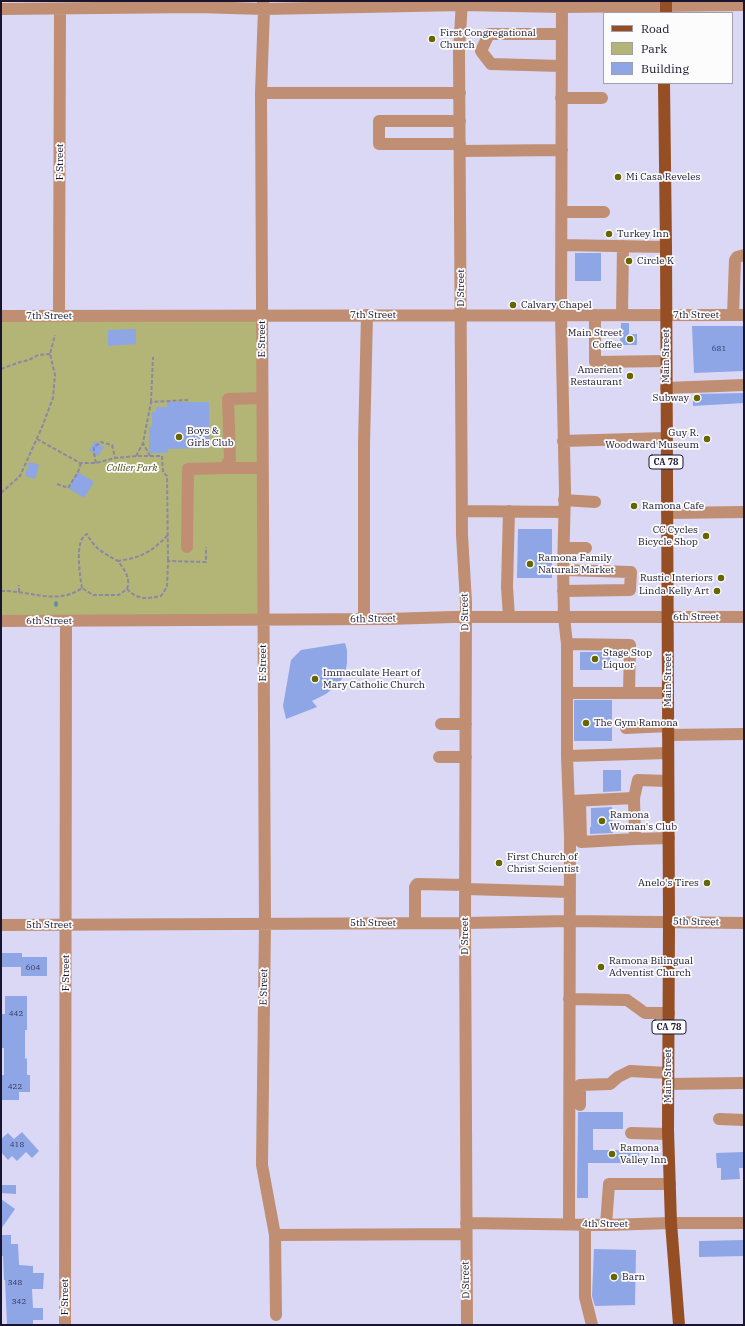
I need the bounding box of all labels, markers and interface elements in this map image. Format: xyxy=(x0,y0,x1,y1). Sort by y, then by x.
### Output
legend xyxy=(603,12,733,84)
text: Road xyxy=(641,21,670,36)
place label: First Congregational Church xyxy=(440,27,536,50)
marker: First Congregational Church xyxy=(427,34,437,44)
text: Park xyxy=(641,41,667,56)
text: Building xyxy=(641,61,689,76)
street label: F Street xyxy=(54,144,66,180)
place label: Mi Casa Reveles xyxy=(626,171,700,183)
marker: Mi Casa Reveles xyxy=(613,172,623,182)
place label: Turkey Inn xyxy=(617,228,669,240)
marker: Turkey Inn xyxy=(604,229,614,239)
place label: Circle K xyxy=(637,255,674,267)
marker: Circle K xyxy=(624,256,634,266)
street label: D Street xyxy=(455,269,467,307)
place label: Calvary Chapel xyxy=(521,299,592,311)
marker: Calvary Chapel xyxy=(508,300,518,310)
street label: 7th Street xyxy=(350,309,396,321)
street label: 7th Street xyxy=(673,309,719,321)
street label: 7th Street xyxy=(26,310,72,322)
street label: E Street xyxy=(256,321,268,357)
place label: Main Street Coffee xyxy=(568,327,622,350)
street label: Main Street xyxy=(660,329,672,383)
marker: Main Street Coffee xyxy=(625,334,635,344)
house number: 681 xyxy=(712,344,726,354)
place label: Amerient Restaurant xyxy=(570,364,622,388)
marker: Amerient Restaurant xyxy=(625,371,635,381)
place label: Subway xyxy=(653,392,689,404)
marker: Subway xyxy=(692,393,702,403)
place label: Boys & Girls Club xyxy=(187,425,234,448)
place label: Guy R. Woodward Museum xyxy=(605,427,699,450)
marker: Boys & Girls Club xyxy=(174,432,184,442)
marker: Guy R. Woodward Museum xyxy=(702,434,712,444)
road number: CA 78 xyxy=(649,455,683,469)
park label: Collier Park xyxy=(106,462,158,474)
place label: Ramona Cafe xyxy=(642,500,704,512)
marker: Ramona Cafe xyxy=(629,501,639,511)
place label: CC Cycles Bicycle Shop xyxy=(638,524,698,548)
marker: CC Cycles Bicycle Shop xyxy=(701,531,711,541)
place label: Ramona Family Naturals Market xyxy=(538,552,614,576)
marker: Ramona Family Naturals Market xyxy=(525,559,535,569)
place label: Rustic Interiors xyxy=(640,572,713,584)
marker: Rustic Interiors xyxy=(716,573,726,583)
place label: Linda Kelly Art xyxy=(639,585,709,597)
marker: Linda Kelly Art xyxy=(712,586,722,596)
street label: D Street xyxy=(459,593,471,631)
street label: 6th Street xyxy=(673,611,719,623)
street label: 6th Street xyxy=(350,613,396,625)
street label: 6th Street xyxy=(26,615,72,627)
street label: E Street xyxy=(257,645,269,681)
place label: Stage Stop Liquor xyxy=(603,647,652,670)
street label: Main Street xyxy=(662,653,674,707)
marker: Stage Stop Liquor xyxy=(590,654,600,664)
place label: Immaculate Heart of Mary Catholic Church xyxy=(323,667,425,690)
marker: Immaculate Heart of Mary Catholic Church xyxy=(310,674,320,684)
place label: The Gym Ramona xyxy=(594,717,678,729)
marker: The Gym Ramona xyxy=(581,718,591,728)
place label: Ramona Woman's Club xyxy=(610,809,677,832)
marker: Ramona Woman's Club xyxy=(597,816,607,826)
place label: First Church of Christ Scientist xyxy=(507,851,579,874)
marker: First Church of Christ Scientist xyxy=(494,858,504,868)
place label: Anelo's Tires xyxy=(638,877,699,889)
marker: Anelo's Tires xyxy=(702,878,712,888)
street label: 5th Street xyxy=(673,916,719,928)
street label: 5th Street xyxy=(350,917,396,929)
street label: D Street xyxy=(459,917,471,955)
street label: 5th Street xyxy=(26,919,72,931)
street label: F Street xyxy=(60,955,72,991)
place label: Ramona Bilingual Adventist Church xyxy=(609,955,693,978)
marker: Ramona Bilingual Adventist Church xyxy=(596,962,606,972)
house number: 604 xyxy=(26,963,40,973)
street label: E Street xyxy=(258,968,270,1006)
house number: 442 xyxy=(9,1009,23,1019)
road number: CA 78 xyxy=(652,1020,686,1034)
street label: Main Street xyxy=(662,1049,674,1103)
house number: 422 xyxy=(8,1082,22,1092)
house number: 418 xyxy=(10,1140,24,1150)
place label: Ramona Valley Inn xyxy=(620,1142,667,1166)
marker: Ramona Valley Inn xyxy=(607,1149,617,1159)
street label: 4th Street xyxy=(582,1218,628,1230)
street label: D Street xyxy=(460,1261,472,1299)
place label: Barn xyxy=(622,1271,645,1283)
marker: Barn xyxy=(609,1272,619,1282)
house number: 348 xyxy=(8,1278,22,1288)
street label: F Street xyxy=(59,1279,71,1315)
house number: 342 xyxy=(12,1297,26,1307)

